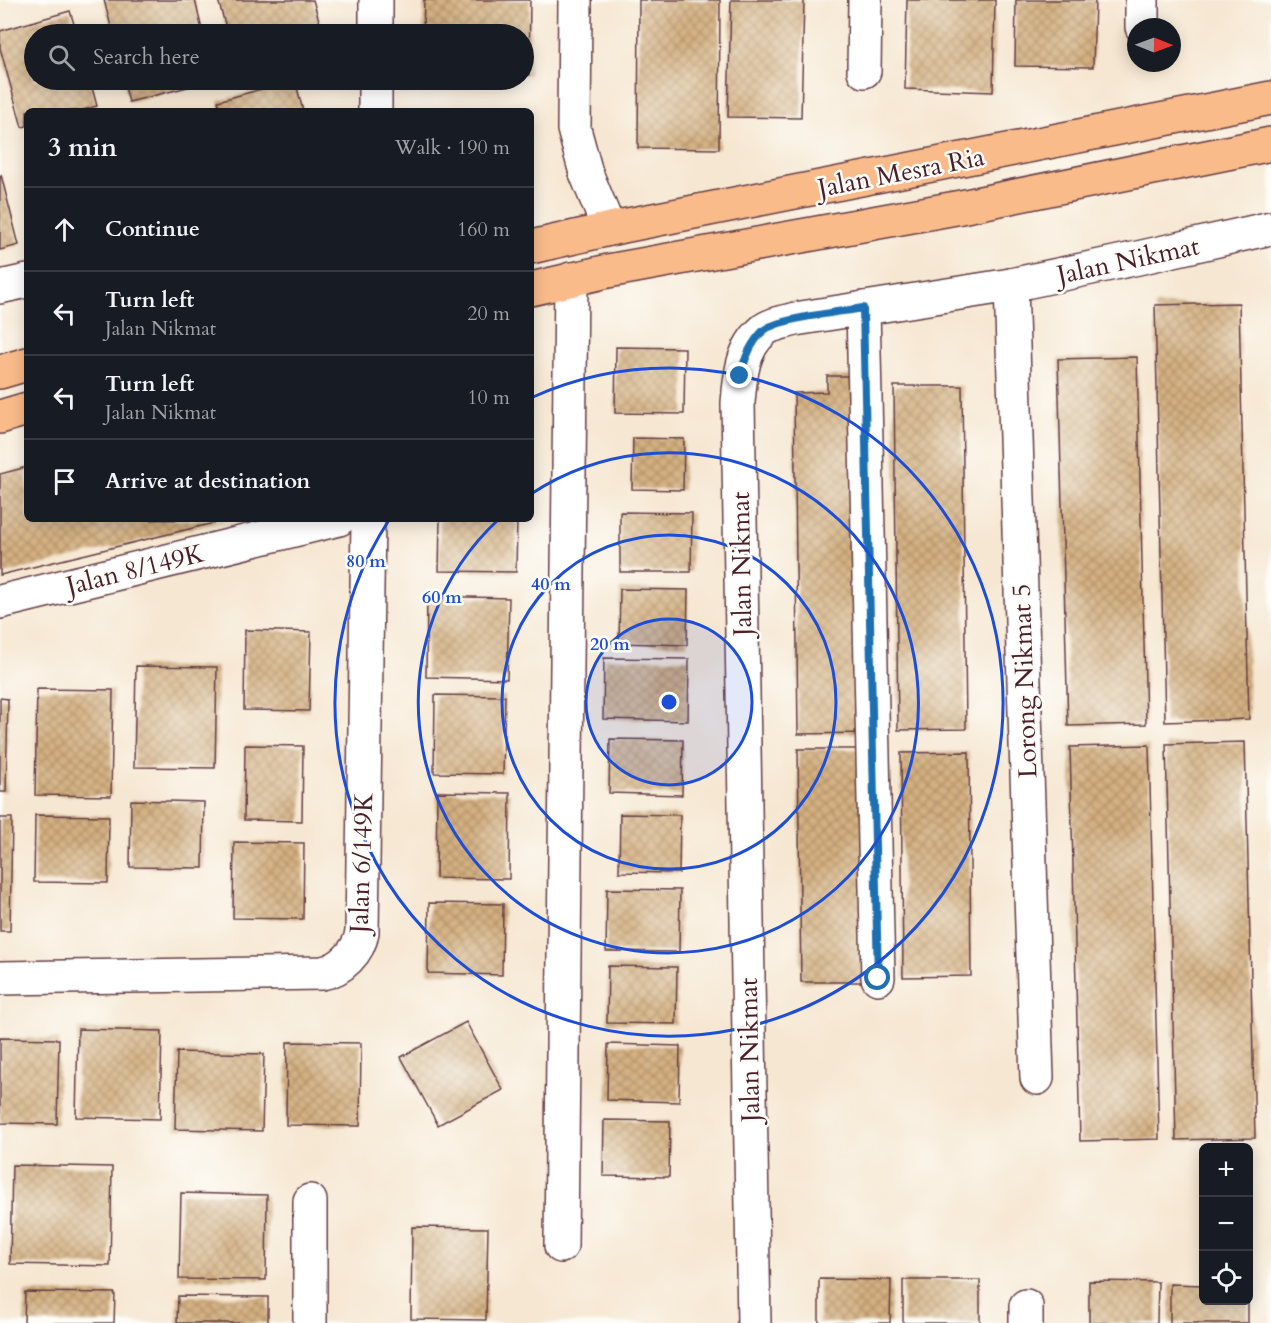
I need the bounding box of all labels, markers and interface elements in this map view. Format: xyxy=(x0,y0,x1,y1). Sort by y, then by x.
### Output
north arrow xyxy=(1127,18,1181,72)
search box xyxy=(24,24,534,90)
icon: search xyxy=(45,41,78,74)
text: Search here xyxy=(93,42,200,72)
text: 3 min xyxy=(48,130,117,165)
text: Walk · 190 m xyxy=(395,134,510,161)
street label: Jalan Mesra Ria xyxy=(811,139,987,207)
icon: ahead xyxy=(48,213,81,246)
text: Continue xyxy=(105,214,200,244)
text: 160 m xyxy=(457,216,510,243)
street label: Jalan Nikmat xyxy=(1050,228,1202,293)
text: Turn left xyxy=(105,285,194,315)
icon: left xyxy=(48,297,81,330)
text: 20 m xyxy=(467,300,510,327)
text: Jalan Nikmat xyxy=(105,315,216,342)
route end xyxy=(726,362,752,388)
text: Turn left xyxy=(105,369,194,399)
icon: left xyxy=(48,381,81,414)
text: 10 m xyxy=(467,384,510,411)
text: Jalan Nikmat xyxy=(105,399,216,426)
icon: arrive xyxy=(48,465,81,498)
text: Arrive at destination xyxy=(105,466,310,496)
street label: Jalan Nikmat xyxy=(723,491,760,641)
street label: Jalan 8/149K xyxy=(59,535,208,604)
text: 80 m xyxy=(346,549,386,574)
text: 40 m xyxy=(531,572,571,597)
street label: Lorong Nikmat 5 xyxy=(1004,583,1045,779)
text: 60 m xyxy=(422,585,462,610)
text: 20 m xyxy=(590,632,630,657)
centre of rings xyxy=(659,692,679,712)
street label: Jalan 6/149K xyxy=(341,791,381,938)
route start xyxy=(864,964,890,990)
street label: Jalan Nikmat xyxy=(731,977,768,1127)
map controls xyxy=(1199,1143,1253,1305)
button: + xyxy=(1199,1143,1253,1197)
button: − xyxy=(1199,1197,1253,1251)
button: locate xyxy=(1199,1251,1253,1305)

